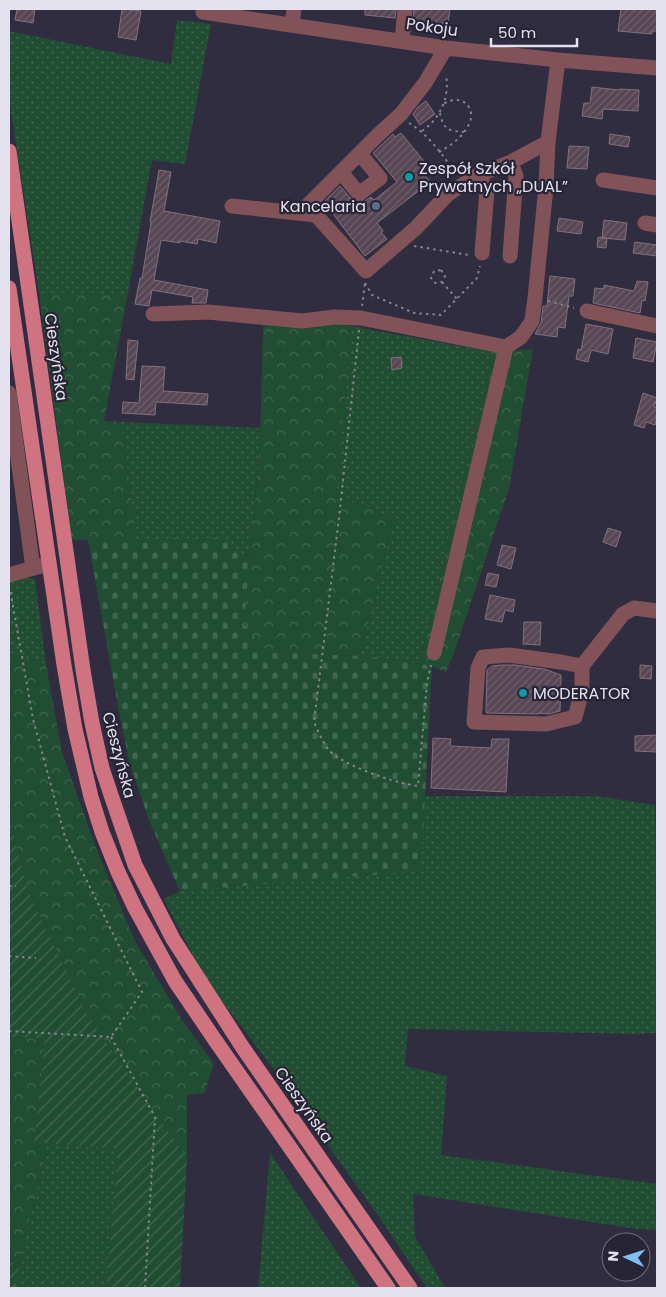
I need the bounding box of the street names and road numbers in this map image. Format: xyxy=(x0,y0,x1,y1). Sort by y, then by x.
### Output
street label: Pokoju xyxy=(405,12,459,42)
street label: Cieszyńska xyxy=(38,312,74,402)
street label: Cieszyńska xyxy=(96,709,142,801)
street label: Cieszyńska xyxy=(269,1062,339,1148)

